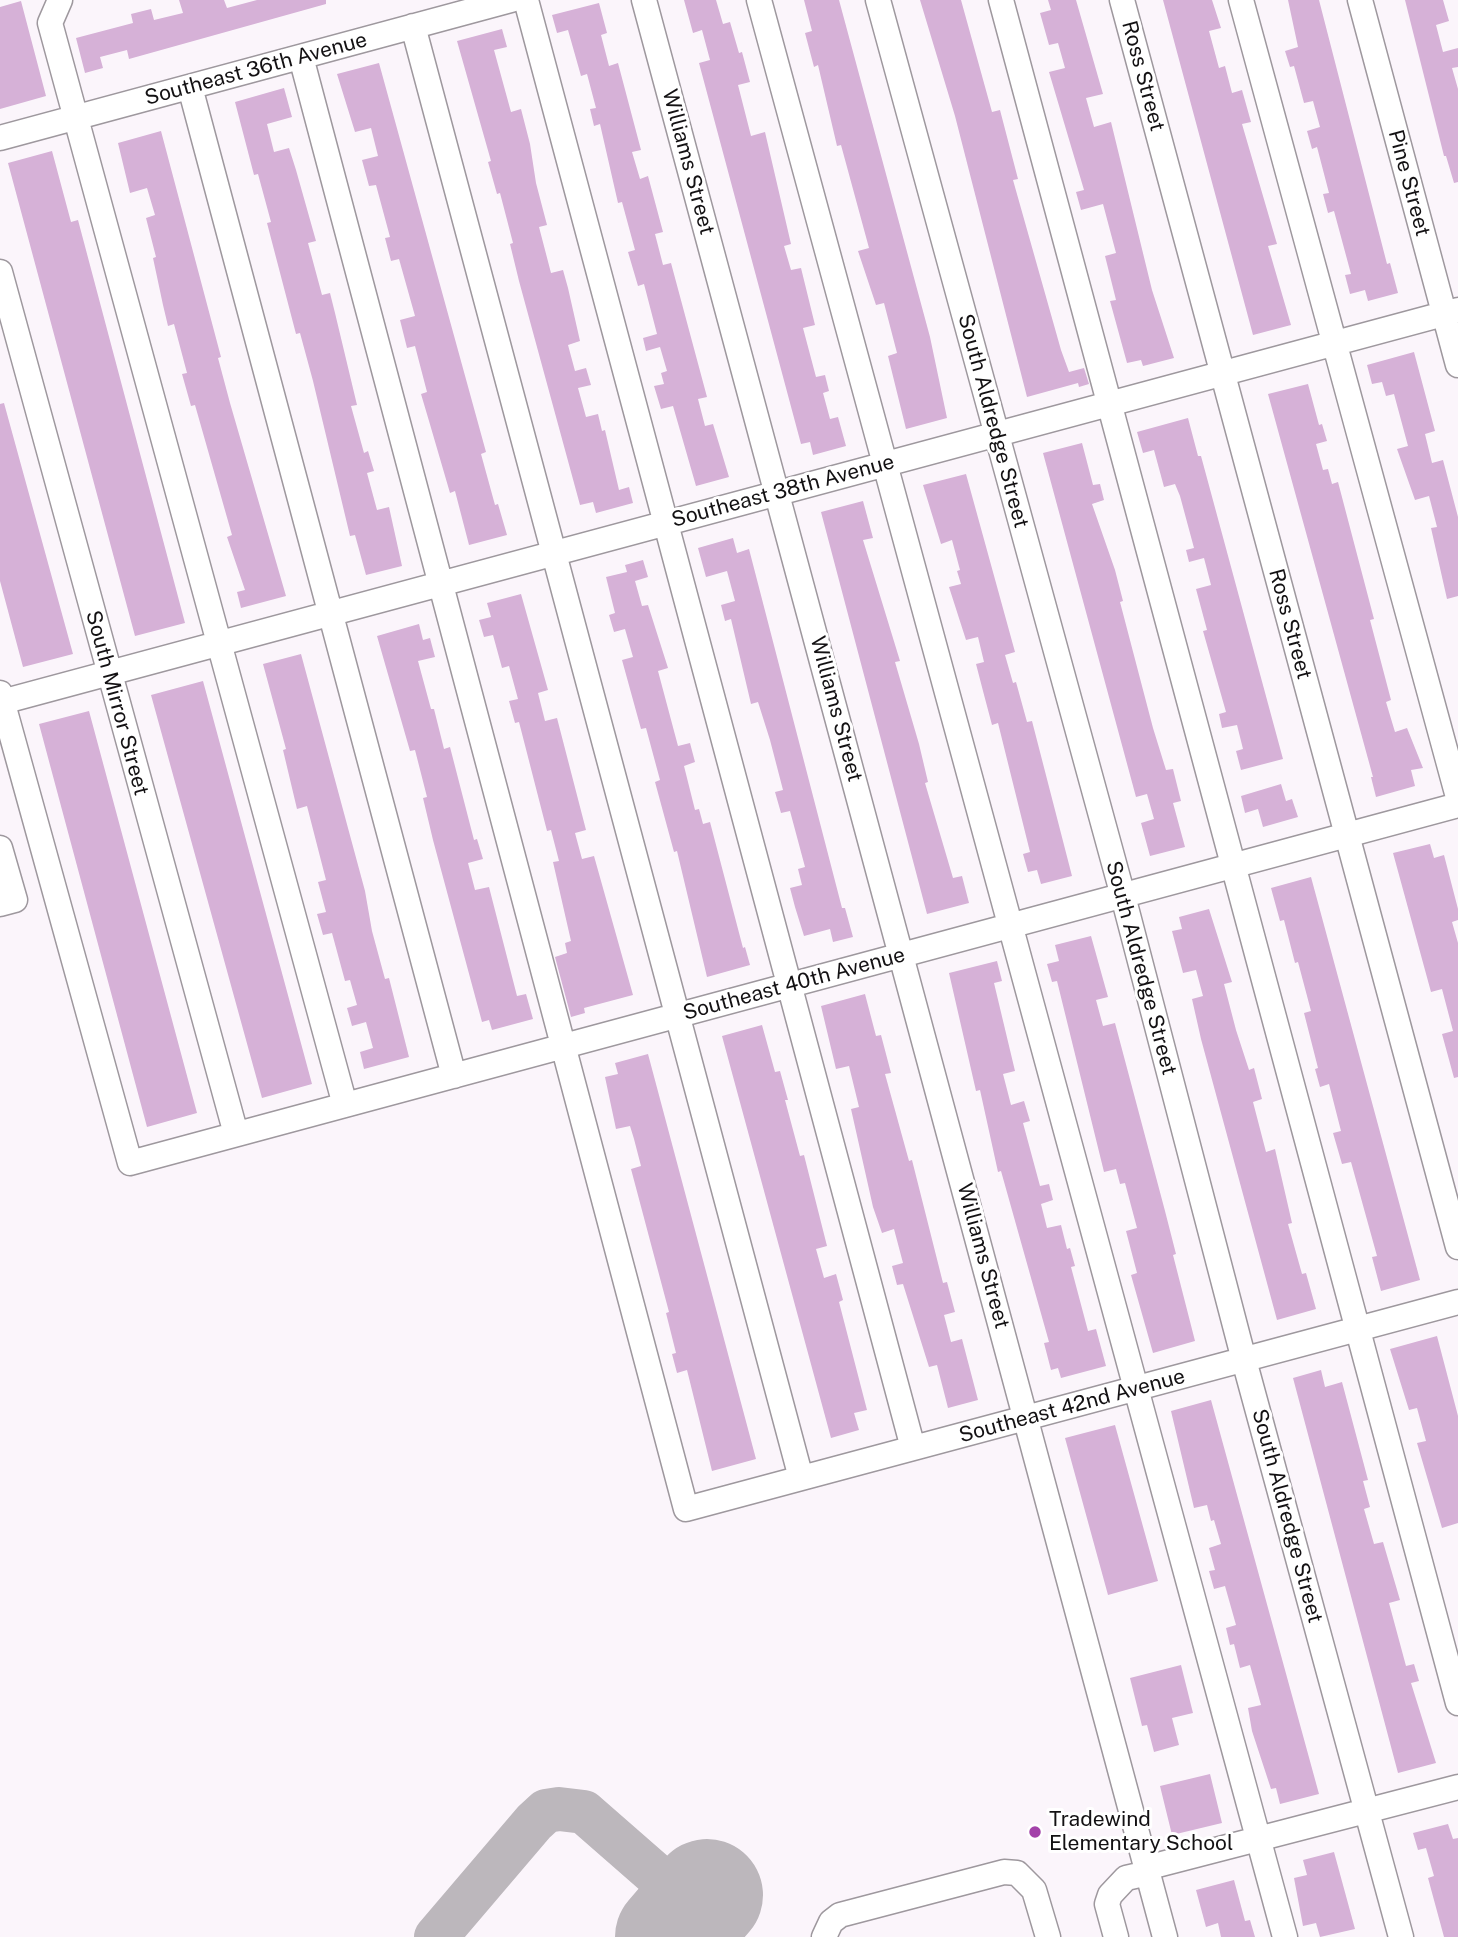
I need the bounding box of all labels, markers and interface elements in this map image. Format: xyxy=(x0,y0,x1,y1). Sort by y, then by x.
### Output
street label: Ross Street xyxy=(1116,18,1170,134)
street label: Southeast 36th Avenue xyxy=(142,27,370,111)
street label: Williams Street xyxy=(656,86,720,238)
street label: Pine Street xyxy=(1383,127,1435,239)
street label: South Aldredge Street xyxy=(952,311,1034,531)
street label: Southeast 38th Avenue xyxy=(669,449,897,533)
street label: Ross Street xyxy=(1263,566,1317,682)
street label: South Mirror Street xyxy=(80,608,154,798)
street label: Williams Street xyxy=(804,633,868,785)
street label: South Aldredge Street xyxy=(1100,858,1182,1078)
street label: Southeast 40th Avenue xyxy=(680,942,908,1026)
street label: Williams Street xyxy=(951,1180,1015,1332)
street label: Southeast 42nd Avenue xyxy=(956,1364,1188,1448)
street label: South Aldredge Street xyxy=(1246,1406,1328,1626)
place label: Tradewind Elementary School xyxy=(1049,1807,1233,1857)
marker: Tradewind Elementary School xyxy=(1027,1824,1043,1840)

